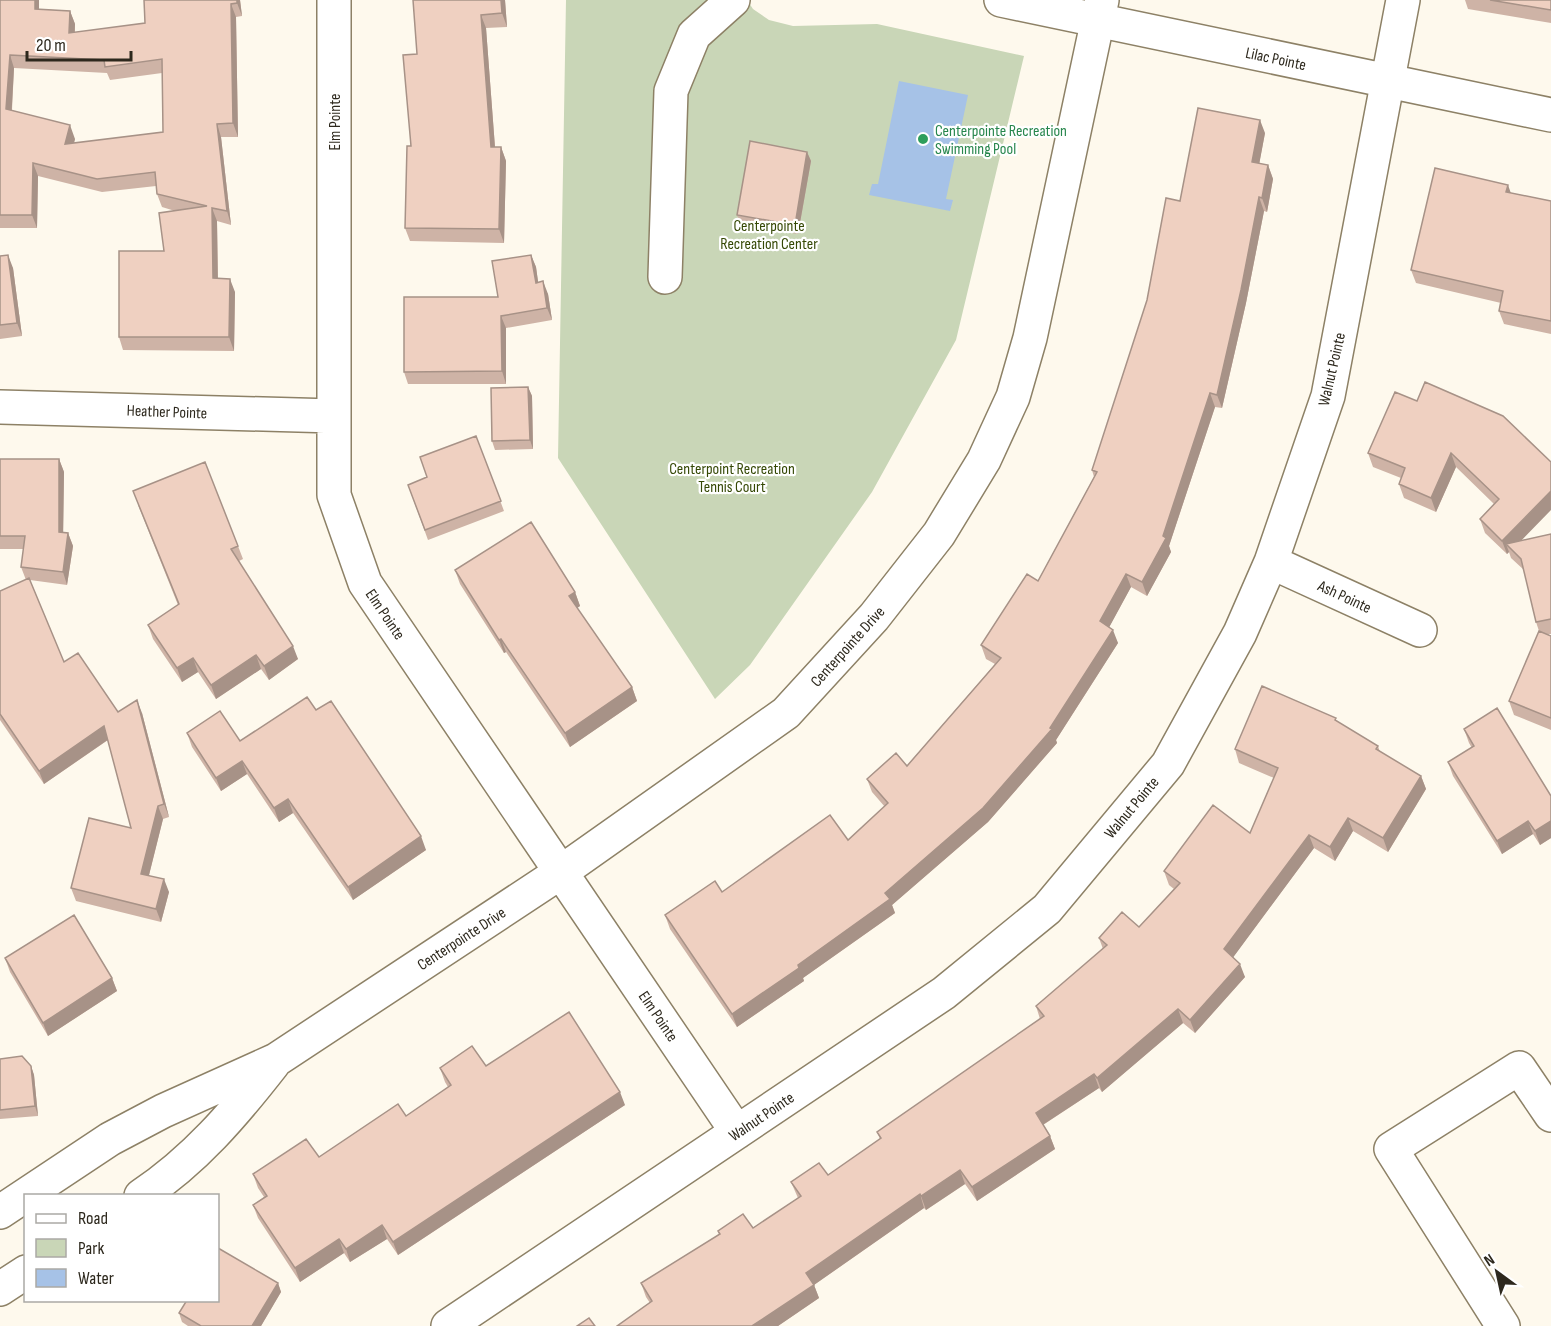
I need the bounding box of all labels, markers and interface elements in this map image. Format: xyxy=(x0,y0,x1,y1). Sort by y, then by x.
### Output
scale bar xyxy=(27,24,130,62)
text: 20 m xyxy=(36,35,66,56)
street label: Lilac Pointe xyxy=(1244,44,1308,75)
street label: Elm Pointe xyxy=(326,94,345,150)
place label: Centerpointe Recreation Swimming Pool xyxy=(935,122,1067,159)
marker: Centerpointe Recreation Swimming Pool xyxy=(916,132,930,146)
park label: Centerpointe Recreation Center xyxy=(720,217,818,254)
street label: Walnut Pointe xyxy=(1315,331,1350,408)
street label: Heather Pointe xyxy=(126,402,208,423)
park label: Centerpoint Recreation Tennis Court xyxy=(669,460,795,497)
street label: Ash Pointe xyxy=(1314,576,1374,618)
street label: Elm Pointe xyxy=(361,586,409,644)
street label: Centerpointe Drive xyxy=(807,603,889,691)
street label: Walnut Pointe xyxy=(1101,773,1163,843)
street label: Centerpointe Drive xyxy=(414,904,510,975)
street label: Elm Pointe xyxy=(634,988,682,1046)
street label: Walnut Pointe xyxy=(726,1089,798,1146)
legend xyxy=(24,1194,219,1302)
text: Road xyxy=(78,1208,108,1229)
text: Park xyxy=(78,1238,104,1259)
north arrow xyxy=(1467,1242,1527,1302)
text: N xyxy=(1481,1250,1498,1271)
text: Water xyxy=(78,1268,114,1289)

